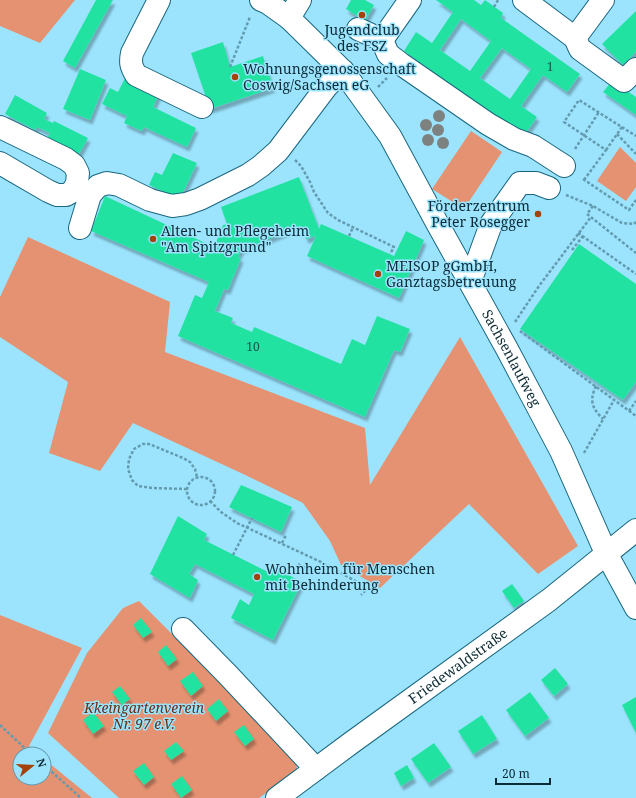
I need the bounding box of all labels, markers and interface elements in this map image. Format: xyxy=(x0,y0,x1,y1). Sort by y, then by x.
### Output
marker: Jugendclub des FSZ xyxy=(357,10,367,20)
place label: Jugendclub des FSZ xyxy=(323,20,400,55)
house number: 1 xyxy=(547,58,553,75)
place label: Wohnungsgenossenschaft Coswig/Sachsen eG xyxy=(243,59,416,94)
marker: Wohnungsgenossenschaft Coswig/Sachsen eG xyxy=(230,72,240,82)
place label: Förderzentrum Peter Rosegger xyxy=(428,196,530,231)
marker: Förderzentrum Peter Rosegger xyxy=(533,209,543,219)
place label: Alten- und Pflegeheim "Am Spitzgrund" xyxy=(161,221,309,256)
marker: Alten- und Pflegeheim "Am Spitzgrund" xyxy=(148,234,158,244)
place label: MEISOP gGmbH, Ganztagsbetreuung xyxy=(386,256,517,291)
marker: MEISOP gGmbH, Ganztagsbetreuung xyxy=(373,269,383,279)
street label: Sachsenlaufweg xyxy=(478,306,546,410)
house number: 10 xyxy=(246,338,260,355)
place label: Wohnheim für Menschen mit Behinderung xyxy=(265,559,435,594)
marker: Wohnheim für Menschen mit Behinderung xyxy=(252,572,262,582)
street label: Friedewaldstraße xyxy=(404,623,511,708)
park label: Kkeingartenverein Nr. 97 e.V. xyxy=(83,698,205,733)
north arrow xyxy=(12,746,52,786)
text: N xyxy=(34,756,51,770)
scale bar xyxy=(496,760,550,786)
text: 20 m xyxy=(502,765,530,782)

